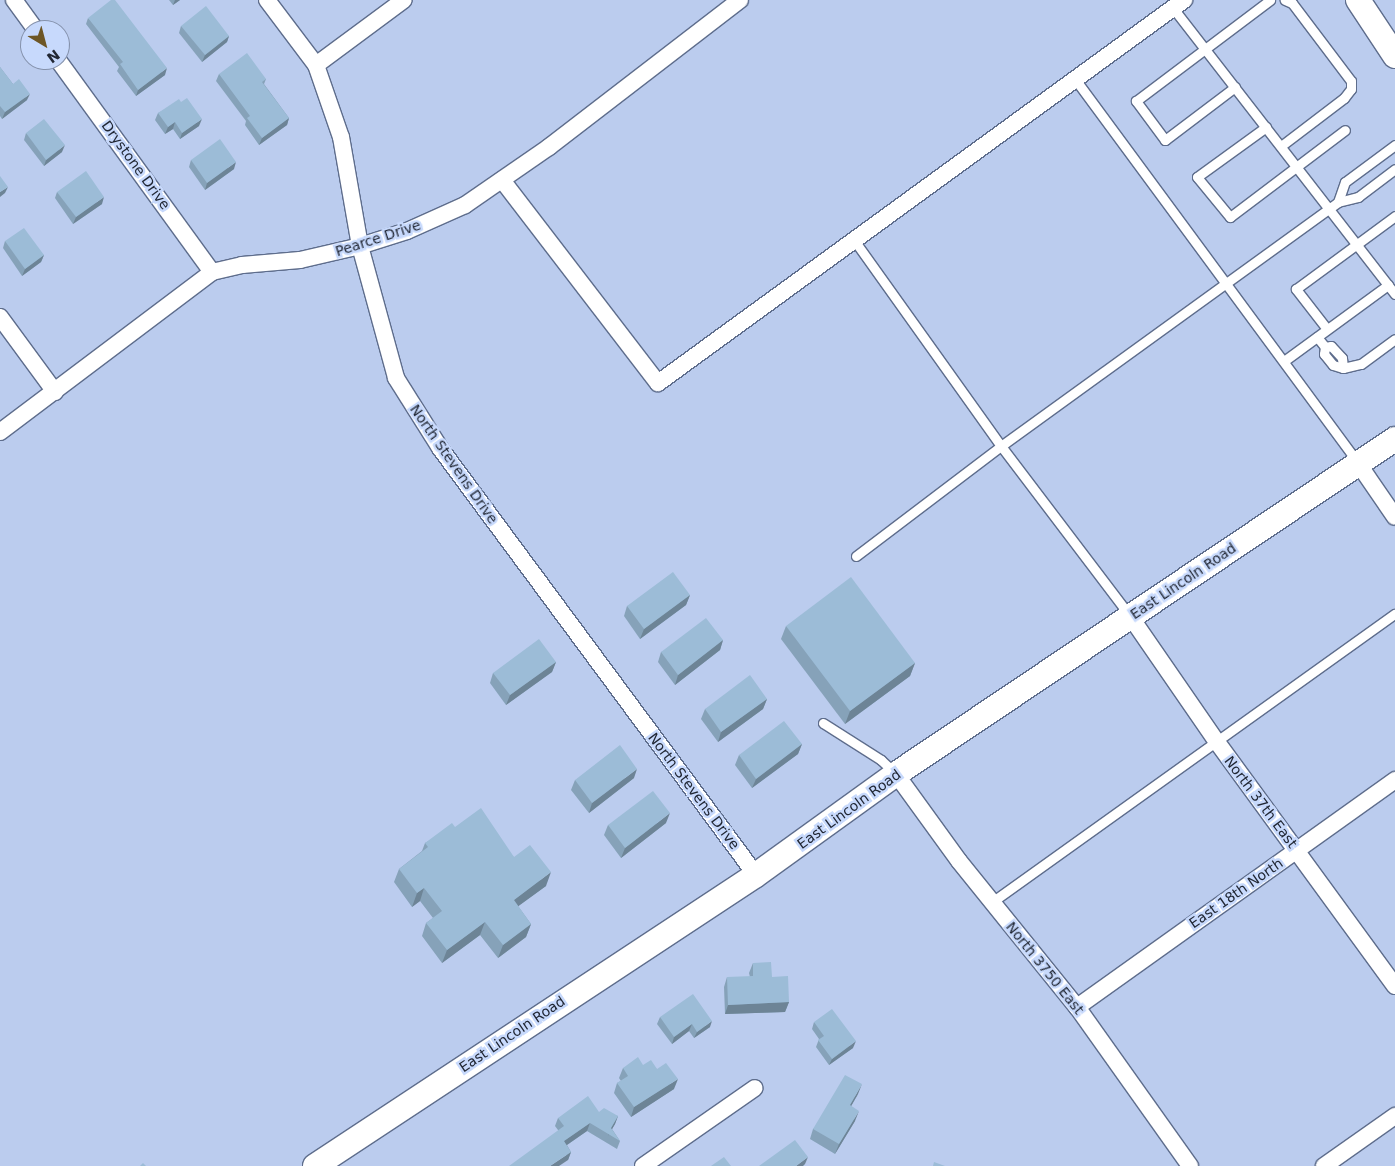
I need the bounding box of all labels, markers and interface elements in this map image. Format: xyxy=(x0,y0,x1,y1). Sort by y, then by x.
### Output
north arrow xyxy=(20,20,70,70)
text: N xyxy=(44,46,63,66)
street label: Drystone Drive xyxy=(98,117,174,213)
street label: Pearce Drive xyxy=(333,216,423,260)
street label: North Stevens Drive xyxy=(407,401,501,527)
street label: East Lincoln Road xyxy=(1127,539,1239,623)
street label: North Stevens Drive xyxy=(645,729,743,853)
street label: North 37th East xyxy=(1221,753,1301,851)
street label: East Lincoln Road xyxy=(794,766,904,852)
street label: East 18th North xyxy=(1186,854,1286,932)
street label: North 3750 East xyxy=(1003,918,1087,1018)
street label: East Lincoln Road xyxy=(456,992,568,1076)

